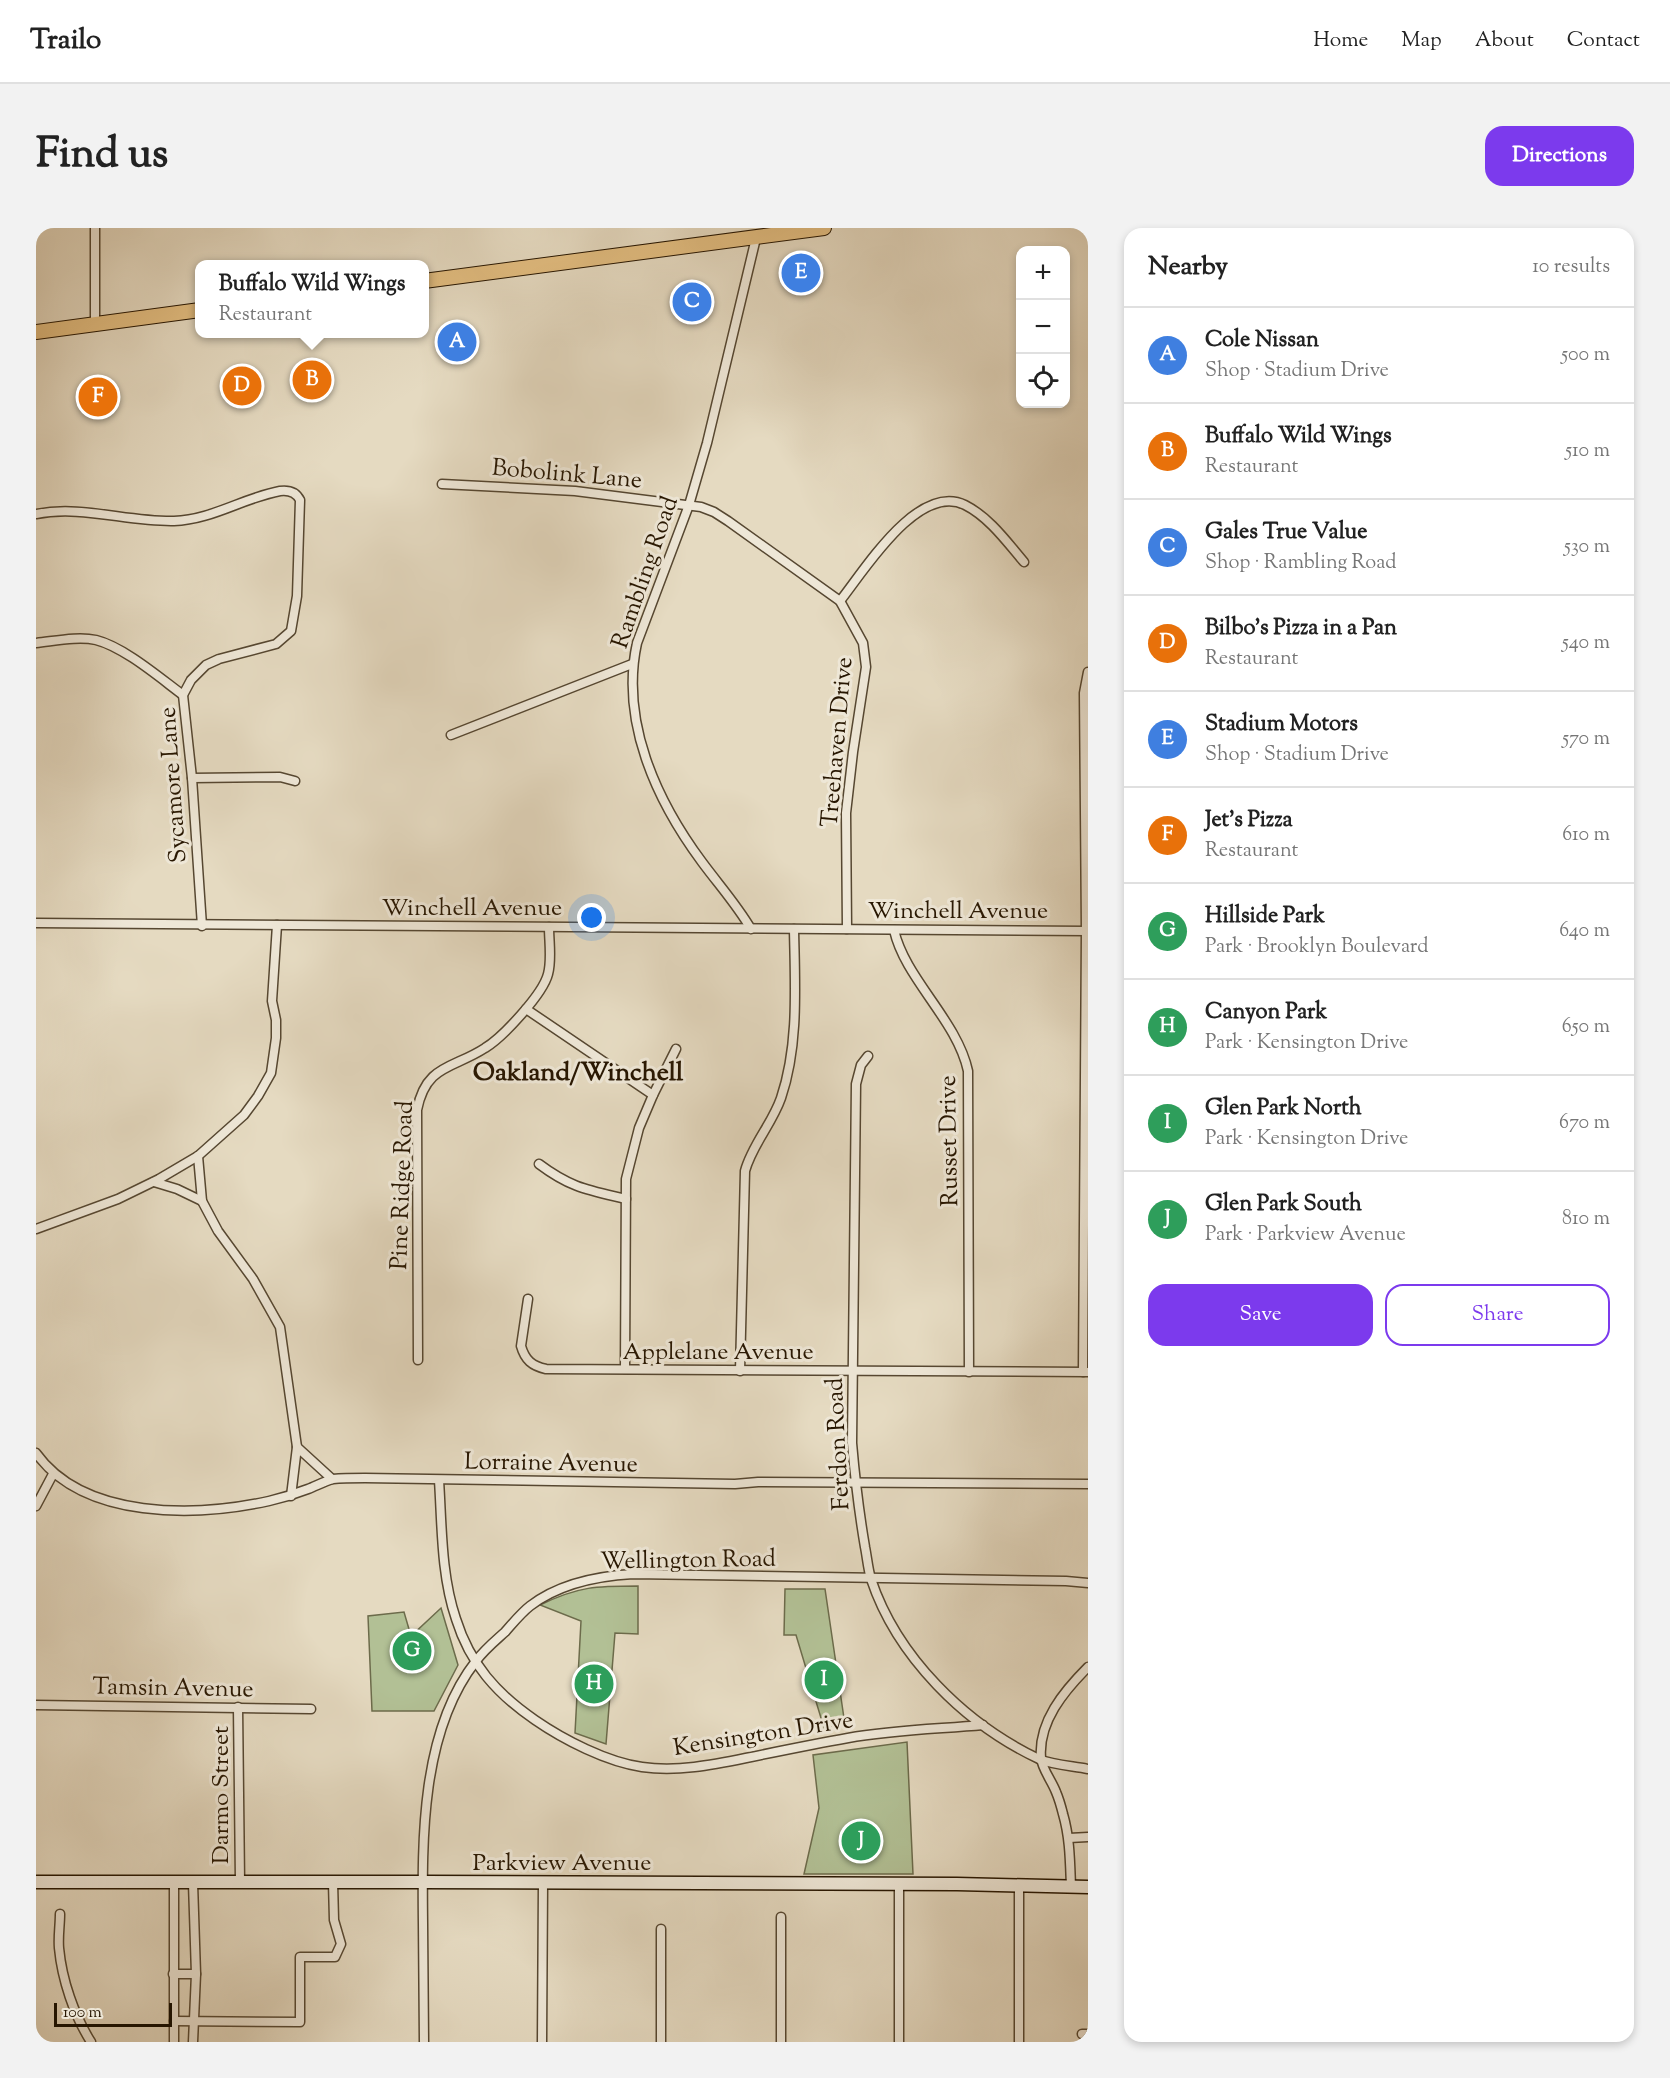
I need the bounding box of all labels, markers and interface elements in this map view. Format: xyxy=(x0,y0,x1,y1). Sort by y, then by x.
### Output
text: Trailo xyxy=(30,21,101,61)
text: Home xyxy=(1313,26,1368,56)
text: Map xyxy=(1401,26,1442,56)
text: About xyxy=(1475,26,1534,56)
text: Contact xyxy=(1567,26,1640,56)
text: Find us xyxy=(36,126,168,186)
button: Directions xyxy=(1485,126,1634,186)
map controls xyxy=(1016,246,1070,408)
button: + xyxy=(1016,246,1070,300)
text: Nearby xyxy=(1148,249,1228,286)
pin: E xyxy=(782,250,820,296)
text: 10 results xyxy=(1532,253,1610,282)
popup xyxy=(195,260,429,338)
text: Buffalo Wild Wings xyxy=(219,269,405,301)
pin: C xyxy=(672,280,712,325)
button: − xyxy=(1016,300,1070,354)
text: Restaurant xyxy=(219,301,312,330)
pin: A xyxy=(438,320,476,364)
text: Cole Nissan xyxy=(1205,325,1319,357)
text: A xyxy=(1159,341,1176,370)
text: 500 m xyxy=(1561,341,1610,370)
button: locate xyxy=(1016,354,1070,408)
text: Shop · Stadium Drive xyxy=(1205,357,1389,386)
pin: B xyxy=(292,358,332,402)
pin: D xyxy=(222,364,262,408)
pin: F xyxy=(78,374,118,420)
text: Buffalo Wild Wings xyxy=(1205,421,1392,453)
text: B xyxy=(1161,437,1174,466)
text: 510 m xyxy=(1565,437,1610,466)
street label: Bobolink Lane xyxy=(490,451,643,498)
text: Restaurant xyxy=(1205,453,1298,482)
street label: Rambling Road xyxy=(604,491,688,653)
text: Gales True Value xyxy=(1205,517,1367,549)
text: C xyxy=(1159,533,1176,562)
text: 530 m xyxy=(1564,533,1610,562)
text: Shop · Rambling Road xyxy=(1205,549,1396,578)
text: Bilbo's Pizza in a Pan xyxy=(1205,613,1397,645)
text: D xyxy=(1160,629,1175,658)
text: 540 m xyxy=(1562,629,1610,658)
text: Restaurant xyxy=(1205,645,1298,674)
street label: Treehaven Drive xyxy=(814,656,862,829)
street label: Sycamore Lane xyxy=(152,706,196,864)
text: Stadium Motors xyxy=(1205,709,1358,741)
text: E xyxy=(1161,725,1174,754)
text: 570 m xyxy=(1562,725,1610,754)
text: Shop · Stadium Drive xyxy=(1205,741,1389,770)
text: Jet's Pizza xyxy=(1205,805,1293,837)
text: F xyxy=(1162,821,1173,850)
text: 610 m xyxy=(1562,821,1610,850)
text: Restaurant xyxy=(1205,837,1298,866)
street label: Winchell Avenue xyxy=(382,892,562,926)
street label: Winchell Avenue xyxy=(868,895,1048,929)
text: Hillside Park xyxy=(1205,901,1325,933)
your location xyxy=(577,903,606,932)
text: G xyxy=(1159,917,1176,946)
text: 640 m xyxy=(1559,917,1610,946)
text: Park · Brooklyn Boulevard xyxy=(1205,933,1429,962)
text: Canyon Park xyxy=(1205,997,1327,1029)
text: H xyxy=(1160,1013,1175,1042)
text: 650 m xyxy=(1562,1013,1610,1042)
text: Park · Kensington Drive xyxy=(1205,1029,1408,1058)
district label: Oakland/Winchell xyxy=(473,1055,684,1092)
street label: Russet Drive xyxy=(932,1075,968,1207)
text: Glen Park North xyxy=(1205,1093,1362,1125)
street label: Pine Ridge Road xyxy=(383,1099,423,1270)
text: I xyxy=(1164,1109,1171,1138)
text: 670 m xyxy=(1559,1109,1610,1138)
text: Park · Kensington Drive xyxy=(1205,1125,1408,1154)
text: Glen Park South xyxy=(1205,1189,1362,1221)
text: J xyxy=(1165,1205,1170,1234)
text: 810 m xyxy=(1562,1205,1610,1234)
text: Park · Parkview Avenue xyxy=(1205,1221,1406,1250)
button: Save xyxy=(1148,1284,1373,1346)
button: Share xyxy=(1385,1284,1610,1346)
street label: Applelane Avenue xyxy=(622,1336,814,1370)
street label: Ferdon Road xyxy=(819,1376,859,1511)
street label: Lorraine Avenue xyxy=(464,1445,638,1483)
street label: Wellington Road xyxy=(600,1542,777,1580)
pin: G xyxy=(392,1628,431,1674)
pin: I xyxy=(804,1658,844,1702)
pin: H xyxy=(574,1662,614,1706)
street label: Tamsin Avenue xyxy=(92,1671,254,1707)
street label: Kensington Drive xyxy=(671,1704,856,1766)
street label: Darmo Street xyxy=(205,1726,239,1864)
pin: J xyxy=(842,1818,880,1864)
street label: Parkview Avenue xyxy=(473,1847,651,1881)
scale bar xyxy=(54,2000,172,2028)
text: 100 m xyxy=(63,2002,102,2025)

